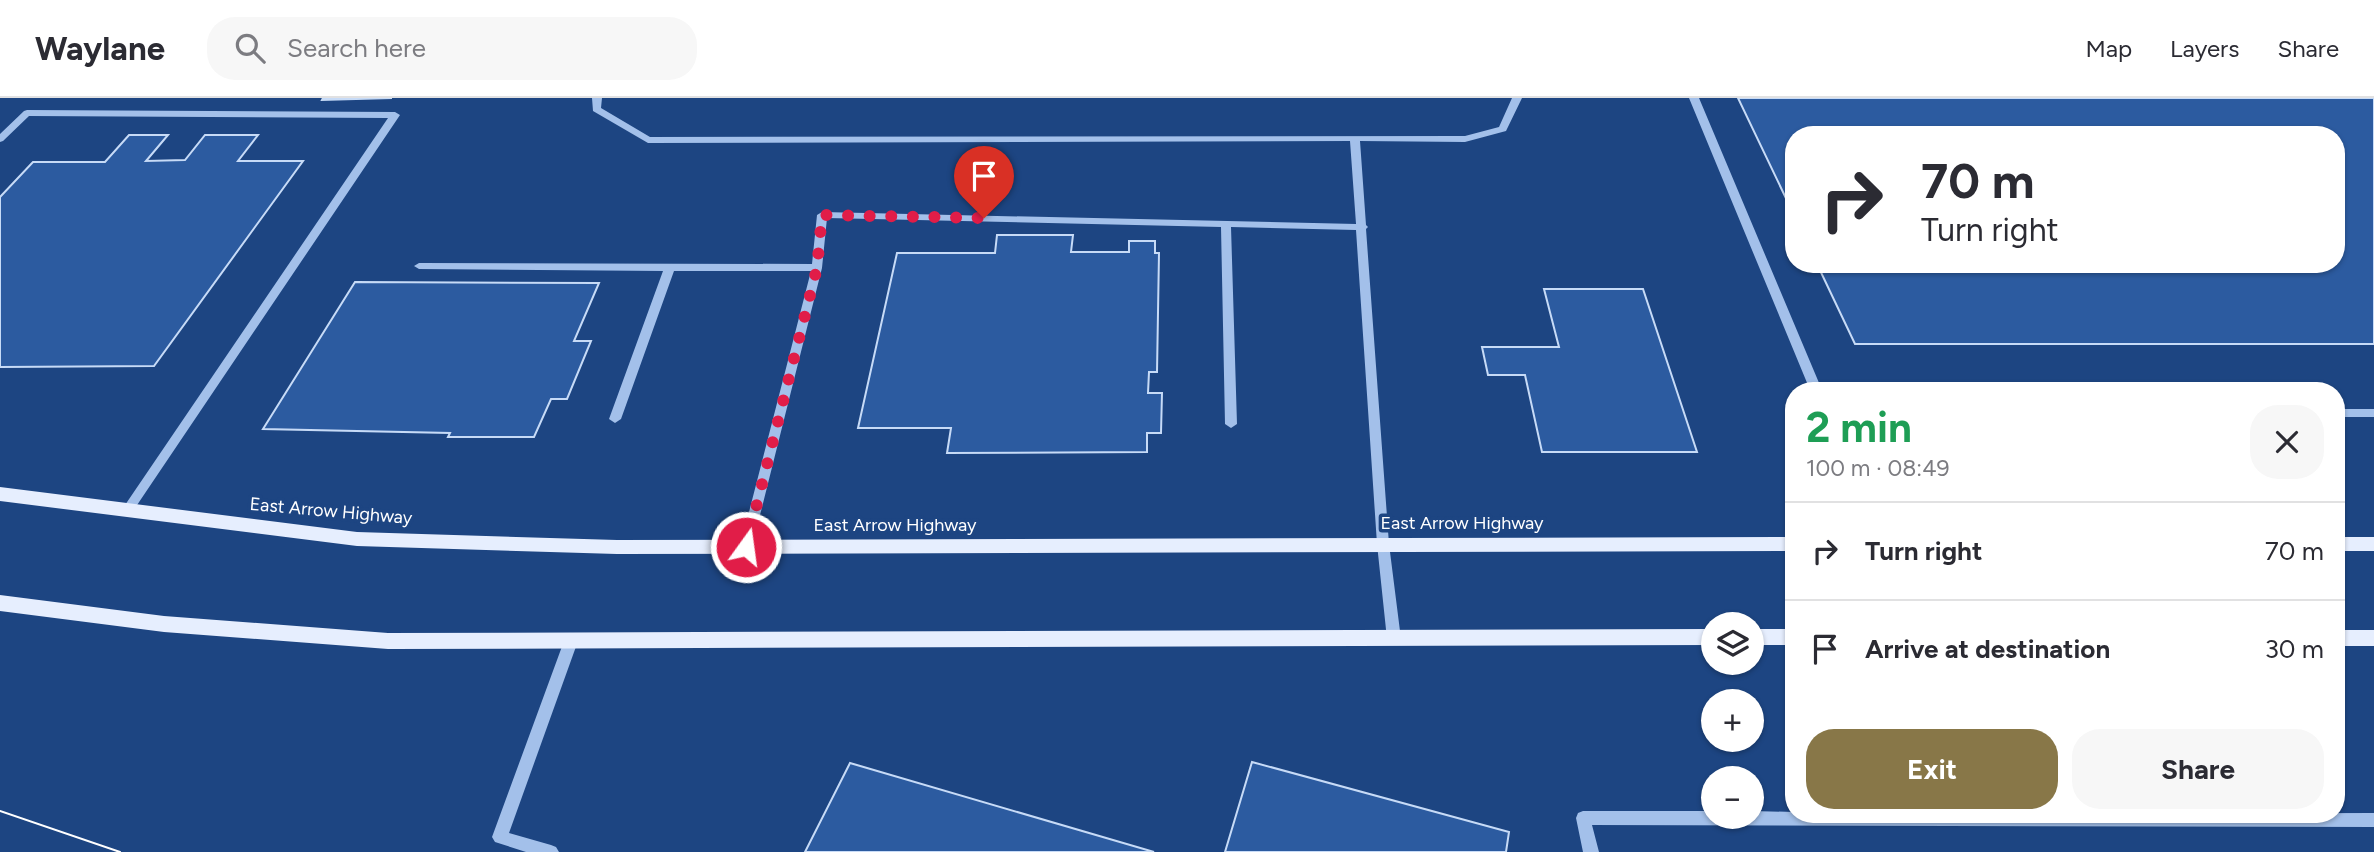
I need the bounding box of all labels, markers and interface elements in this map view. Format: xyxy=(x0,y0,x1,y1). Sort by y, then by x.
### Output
search box xyxy=(207,17,697,80)
text: Waylane xyxy=(35,29,165,68)
icon: search xyxy=(231,29,269,67)
text: Search here xyxy=(287,32,426,64)
text: Map xyxy=(2085,34,2132,63)
text: Layers xyxy=(2170,34,2239,63)
text: Share xyxy=(2277,34,2339,63)
pin xyxy=(954,146,1014,218)
text: 70 m xyxy=(1921,151,2034,210)
icon: right xyxy=(1806,154,1897,245)
icon: arrive xyxy=(965,157,1003,195)
text: Turn right xyxy=(1921,211,2059,249)
text: 2 min xyxy=(1806,402,1912,453)
button: close xyxy=(2250,405,2324,479)
text: 100 m · 08:49 xyxy=(1806,454,1949,482)
street label: East Arrow Highway xyxy=(249,493,414,529)
position arrow xyxy=(709,510,783,584)
street label: East Arrow Highway xyxy=(1380,512,1544,534)
street label: East Arrow Highway xyxy=(813,514,977,536)
icon: right xyxy=(1806,532,1844,570)
text: Turn right xyxy=(1865,535,1982,567)
text: 70 m xyxy=(2265,535,2324,567)
map controls xyxy=(1701,612,1764,829)
button: layers xyxy=(1701,612,1764,675)
icon: arrive xyxy=(1806,630,1844,668)
text: Arrive at destination xyxy=(1865,633,2110,665)
text: 30 m xyxy=(2265,633,2324,665)
button: + xyxy=(1701,689,1764,752)
button: Exit xyxy=(1806,729,2058,809)
button: Share xyxy=(2072,729,2324,809)
button: − xyxy=(1701,766,1764,829)

